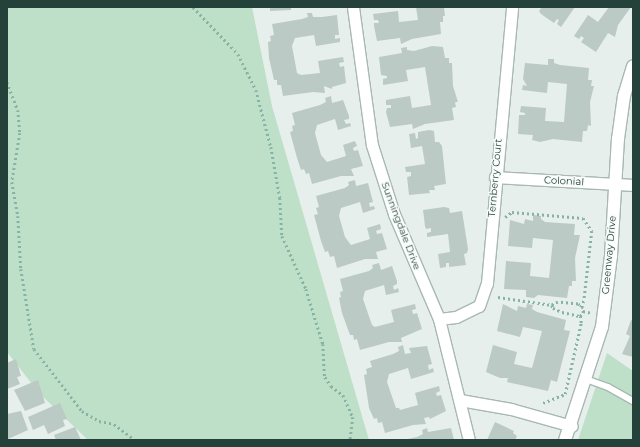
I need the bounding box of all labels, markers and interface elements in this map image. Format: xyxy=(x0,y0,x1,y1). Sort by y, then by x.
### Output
street label: Ternberry Court xyxy=(486,138,504,218)
street label: Colonial xyxy=(544,174,584,188)
street label: Sunningdale Drive xyxy=(379,180,423,272)
street label: Greenway Drive xyxy=(600,215,618,295)

